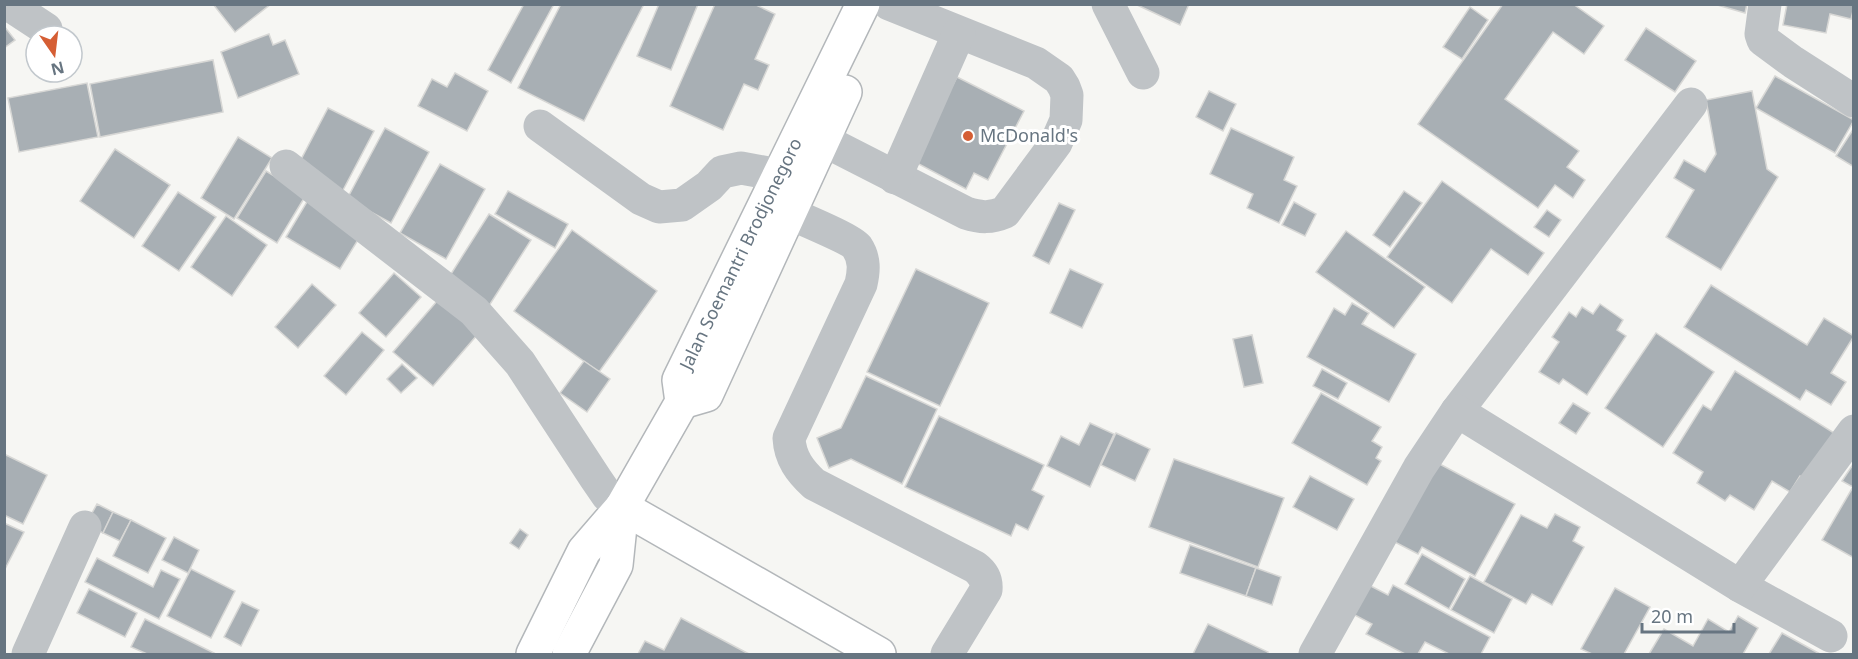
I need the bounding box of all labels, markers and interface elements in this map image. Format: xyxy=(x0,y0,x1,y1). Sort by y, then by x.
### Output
north arrow xyxy=(24,24,84,84)
text: N xyxy=(49,56,67,81)
place label: McDonald's xyxy=(980,123,1078,147)
marker: McDonald's xyxy=(961,129,975,143)
street label: Jalan Soemantri Brodjonegoro xyxy=(672,134,807,375)
scale bar xyxy=(1642,596,1734,634)
text: 20 m xyxy=(1651,604,1693,628)

